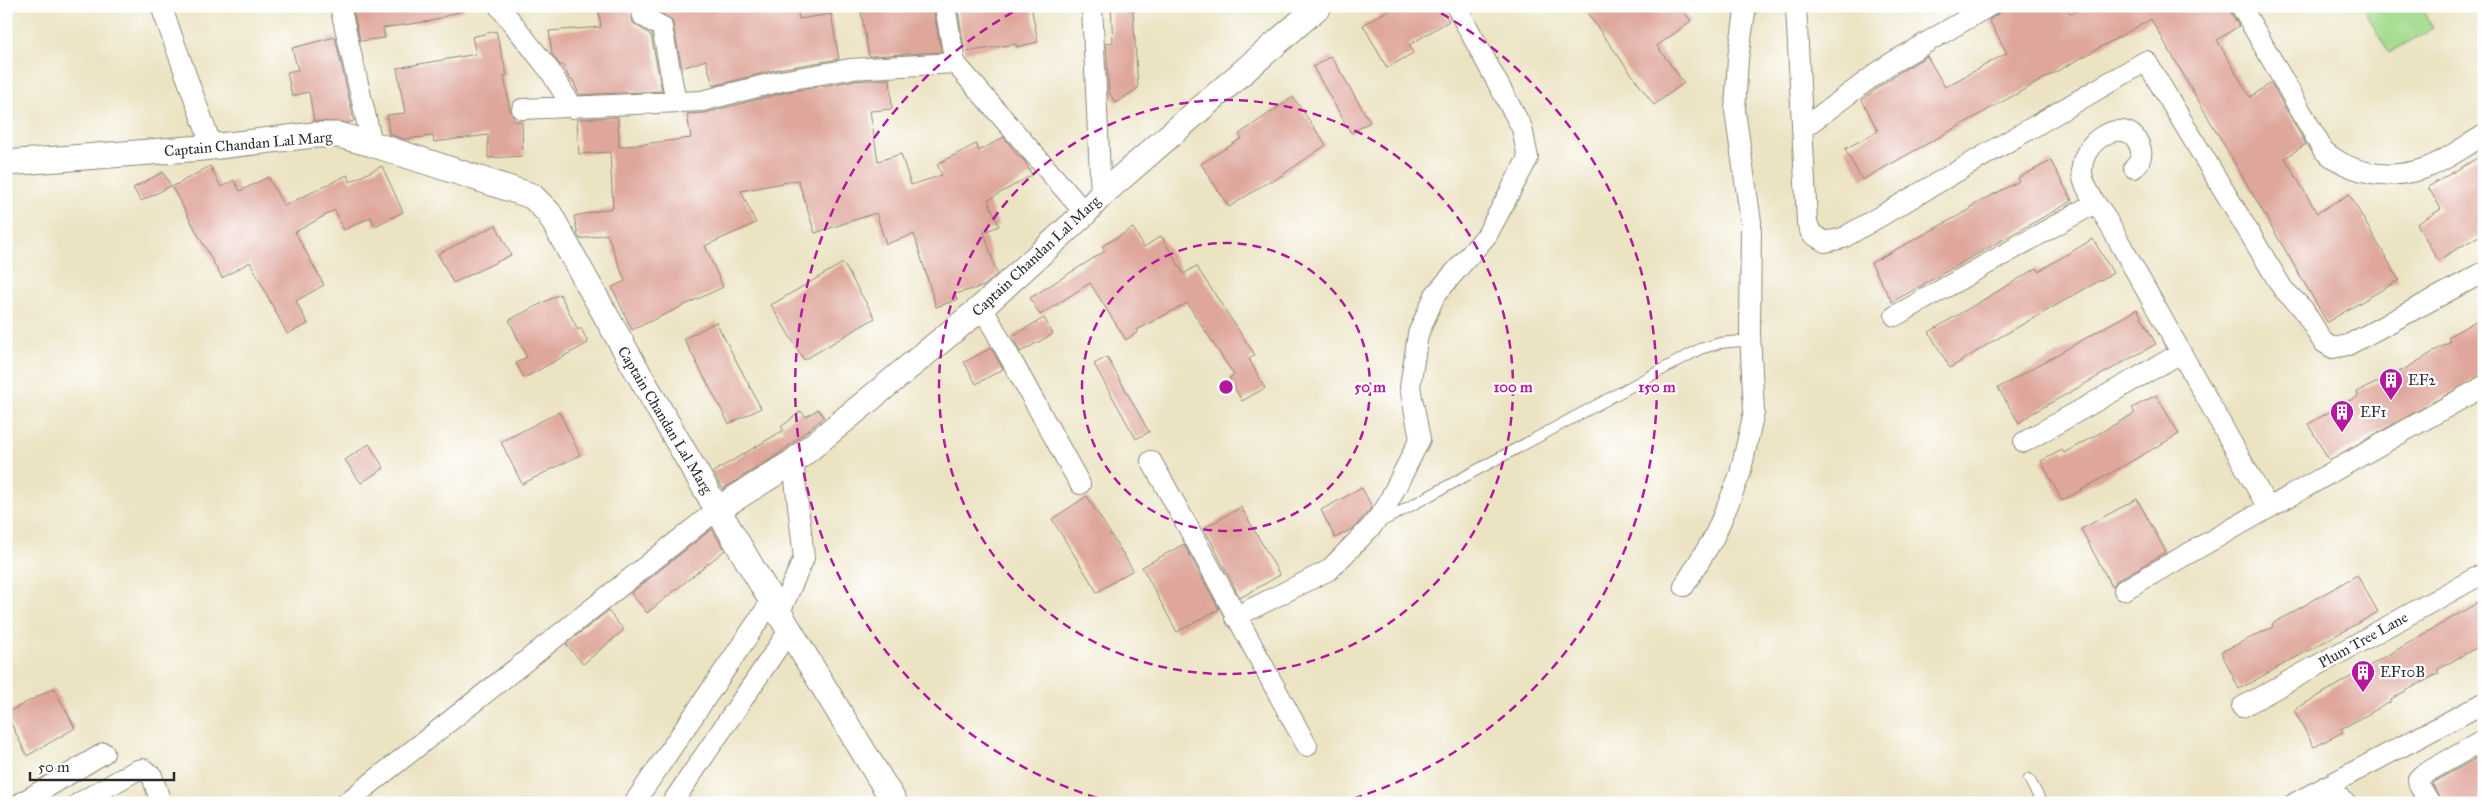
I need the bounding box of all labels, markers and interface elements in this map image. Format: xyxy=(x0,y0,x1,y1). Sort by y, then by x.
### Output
street label: Captain Chandan Lal Marg xyxy=(163,128,334,160)
street label: Captain Chandan Lal Marg xyxy=(968,191,1104,320)
street label: Captain Chandan Lal Marg xyxy=(614,343,717,498)
building icon: EF2 xyxy=(2378,367,2404,401)
place label: EF2 xyxy=(2408,371,2437,389)
centre of rings xyxy=(1217,378,1235,396)
text: 50 m xyxy=(1354,378,1386,396)
text: 100 m xyxy=(1493,378,1533,396)
text: 150 m xyxy=(1638,378,1676,396)
building icon: EF1 xyxy=(2329,399,2355,433)
place label: EF1 xyxy=(2360,403,2387,421)
street label: Plum Tree Lane xyxy=(2315,608,2411,672)
building icon: EF10B xyxy=(2350,659,2376,693)
place label: EF10B xyxy=(2380,663,2425,681)
scale bar xyxy=(30,749,174,781)
text: 50 m xyxy=(38,758,70,776)

